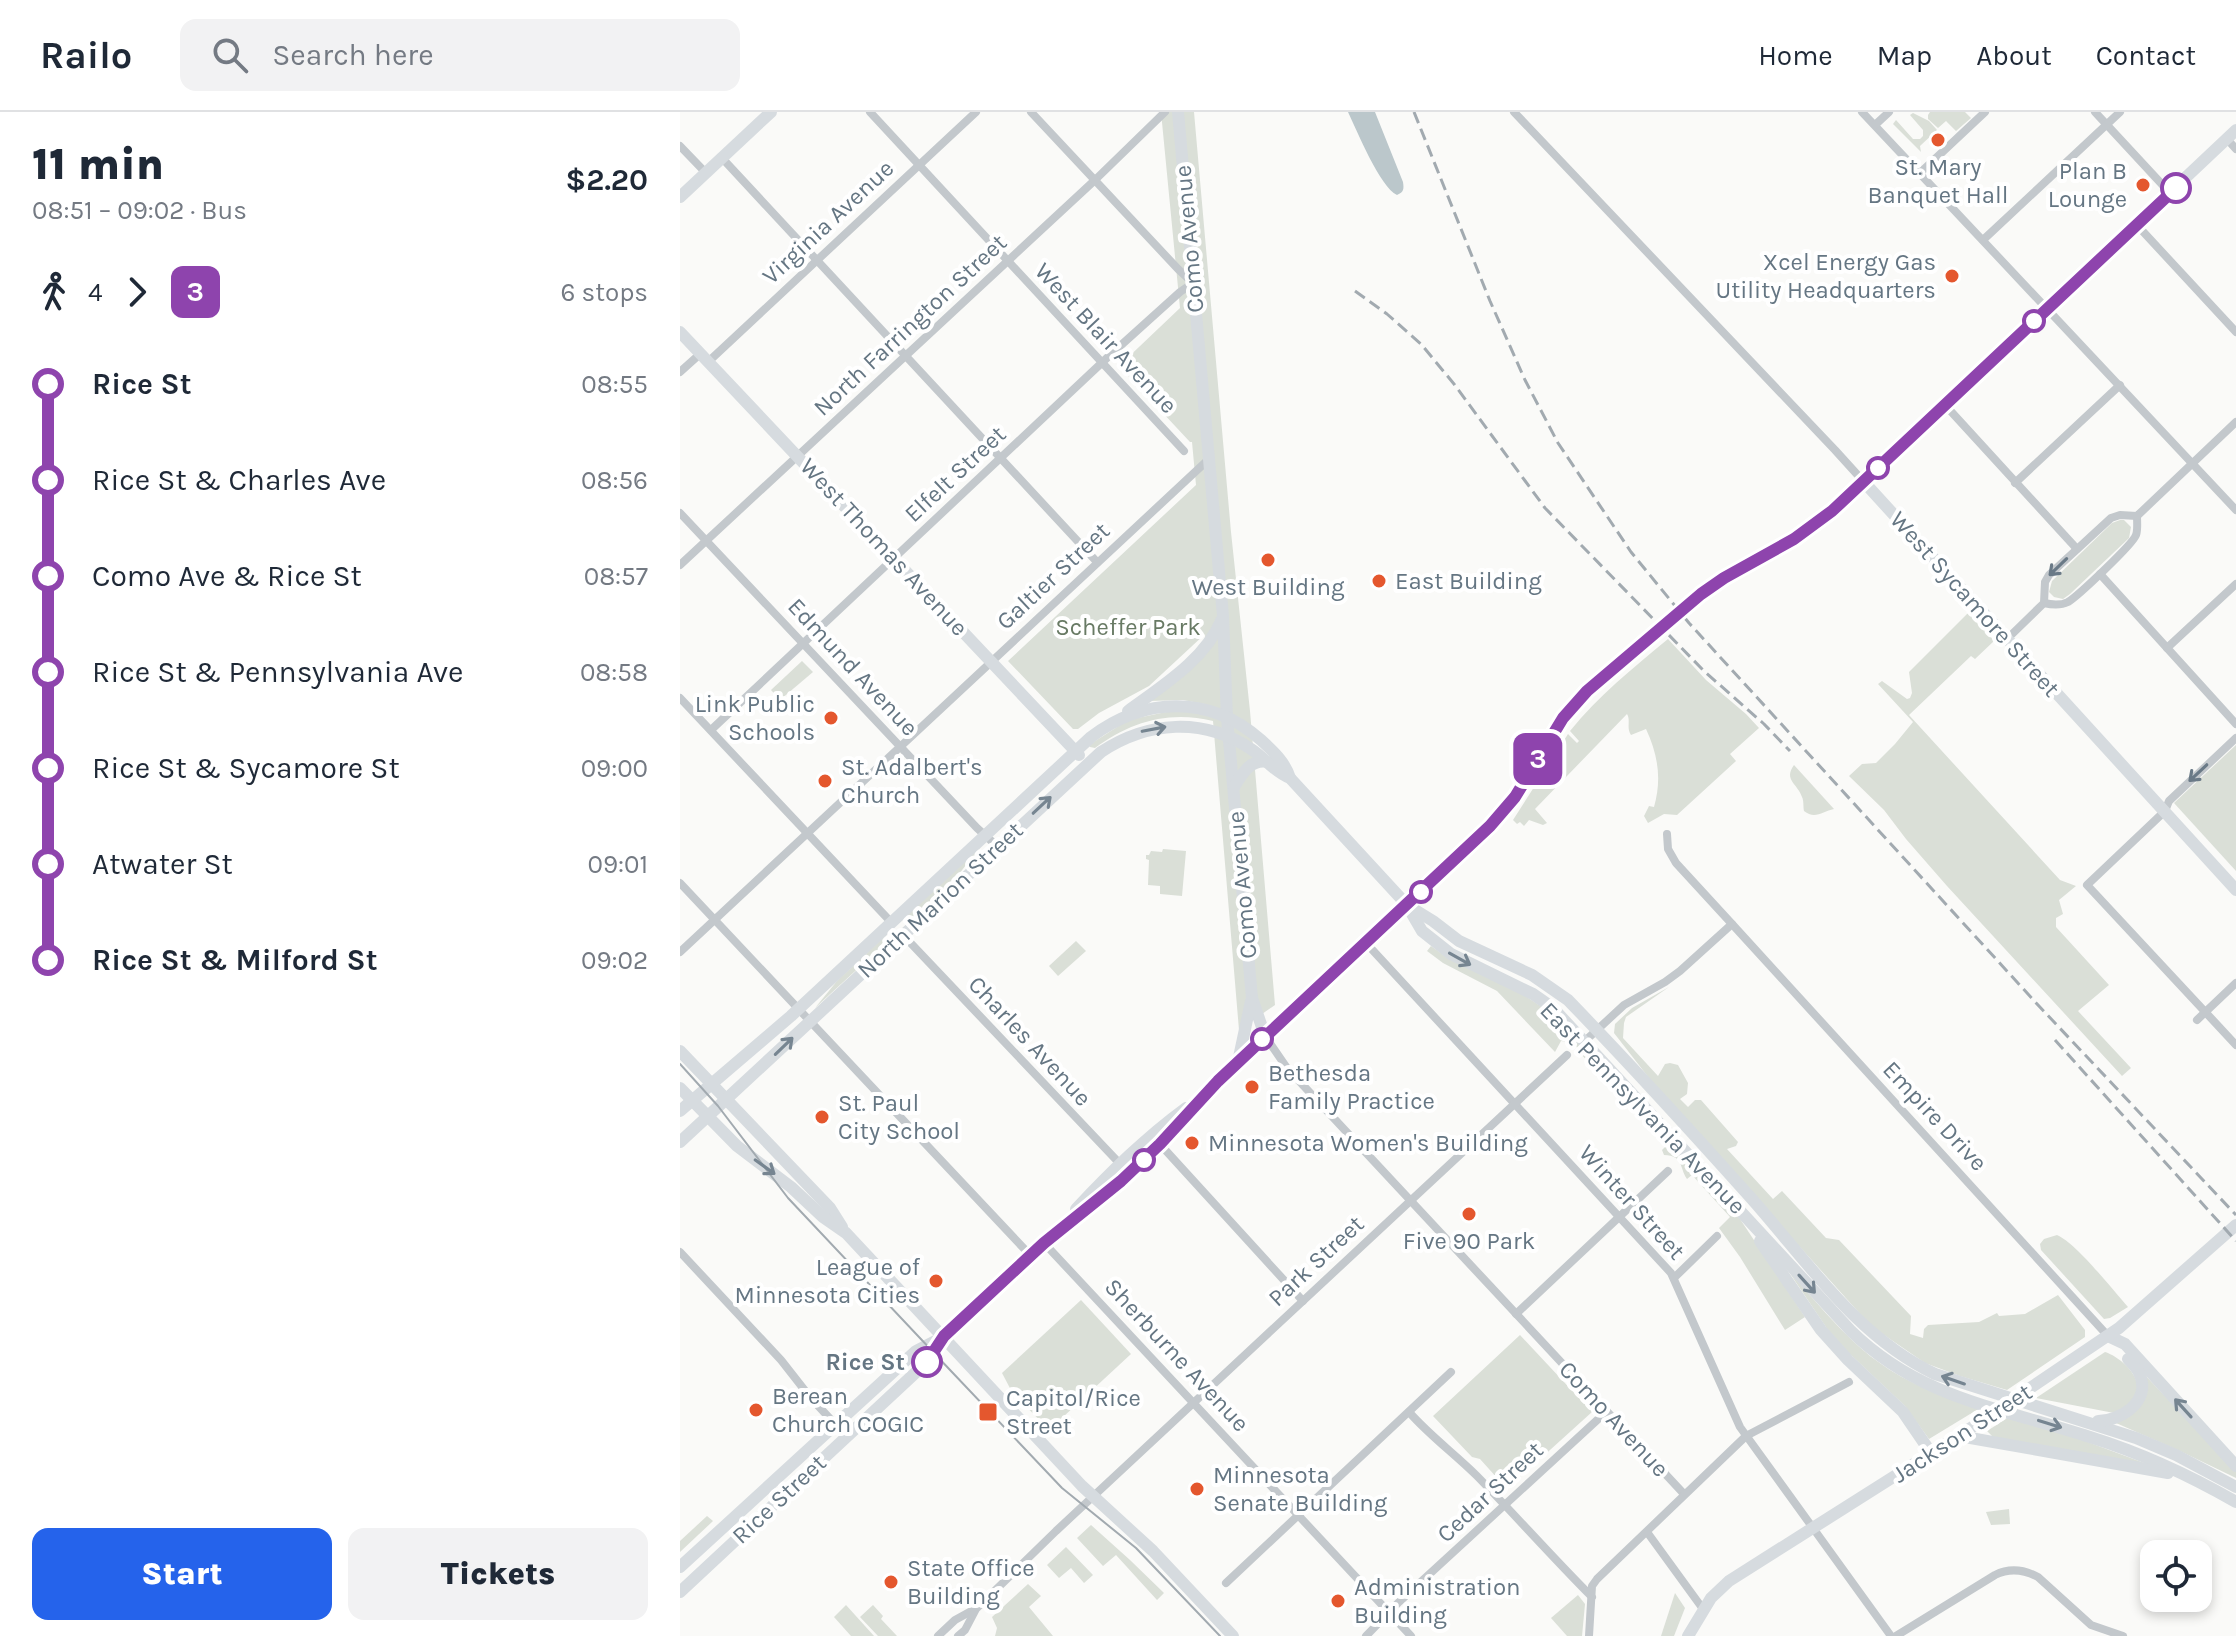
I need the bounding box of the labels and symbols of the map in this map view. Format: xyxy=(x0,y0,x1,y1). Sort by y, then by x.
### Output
marker: St. Mary Banquet Hall xyxy=(1929,131,1947,149)
place label: St. Mary Banquet Hall xyxy=(1868,153,2008,209)
street label: Virginia Avenue xyxy=(757,154,899,290)
place label: Plan B Lounge xyxy=(2048,157,2127,213)
street label: Como Avenue xyxy=(1169,164,1209,314)
unlabelled marker xyxy=(2161,173,2191,203)
marker: Plan B Lounge xyxy=(2134,176,2152,194)
street label: North Farrington Street xyxy=(808,228,1012,422)
place label: Xcel Energy Gas Utility Headquarters xyxy=(1715,248,1936,304)
street label: West Blair Avenue xyxy=(1029,257,1183,419)
marker: Xcel Energy Gas Utility Headquarters xyxy=(1943,267,1961,285)
unlabelled marker xyxy=(2023,310,2045,332)
street label: Elfelt Street xyxy=(899,420,1011,528)
street label: West Thomas Avenue xyxy=(794,452,974,642)
unlabelled marker xyxy=(1867,457,1889,479)
street label: West Sycamore Street xyxy=(1884,506,2066,702)
street label: Galtier Street xyxy=(991,517,1115,635)
marker: West Building xyxy=(1259,551,1277,569)
one-way arrow xyxy=(2049,557,2068,576)
place label: East Building xyxy=(1395,567,1542,595)
marker: East Building xyxy=(1370,572,1388,590)
place label: West Building xyxy=(1191,573,1345,601)
street label: Edmund Avenue xyxy=(782,592,924,742)
park label: Scheffer Park xyxy=(1055,613,1201,641)
place label: Link Public Schools xyxy=(695,690,815,746)
marker: Link Public Schools xyxy=(822,709,840,727)
one-way arrow xyxy=(1141,721,1166,736)
line badge: 3 xyxy=(1512,733,1564,785)
place label: St. Adalbert's Church xyxy=(841,753,983,809)
one-way arrow xyxy=(2188,764,2208,783)
marker: St. Adalbert's Church xyxy=(816,772,834,790)
one-way arrow xyxy=(1032,796,1052,815)
street label: Como Avenue xyxy=(1222,810,1262,960)
street label: North Marion Street xyxy=(851,816,1029,984)
unlabelled marker xyxy=(1410,881,1432,903)
one-way arrow xyxy=(1448,951,1471,967)
street label: Charles Avenue xyxy=(963,970,1097,1112)
street label: East Pennsylvania Avenue xyxy=(1534,996,1752,1220)
unlabelled marker xyxy=(1251,1028,1273,1050)
one-way arrow xyxy=(774,1037,793,1056)
street label: Empire Drive xyxy=(1877,1055,1993,1177)
place label: Bethesda Family Practice xyxy=(1268,1059,1435,1115)
marker: Bethesda Family Practice xyxy=(1243,1078,1261,1096)
place label: St. Paul City School xyxy=(838,1089,960,1145)
marker: St. Paul City School xyxy=(813,1108,831,1126)
place label: Minnesota Women's Building xyxy=(1208,1129,1528,1157)
marker: Minnesota Women's Building xyxy=(1183,1134,1201,1152)
street label: Winter Street xyxy=(1573,1139,1691,1265)
unlabelled marker xyxy=(1133,1149,1155,1171)
one-way arrow xyxy=(754,1159,775,1176)
marker: Five 90 Park xyxy=(1460,1205,1478,1223)
street label: Park Street xyxy=(1262,1210,1370,1312)
place label: Five 90 Park xyxy=(1403,1227,1535,1255)
place label: League of Minnesota Cities xyxy=(735,1253,921,1309)
marker: League of Minnesota Cities xyxy=(927,1272,945,1290)
street label: Sherburne Avenue xyxy=(1099,1273,1255,1437)
one-way arrow xyxy=(1798,1273,1816,1293)
marker: Rice St xyxy=(912,1347,942,1377)
place label: Rice St xyxy=(825,1348,905,1376)
street label: Como Avenue xyxy=(1553,1355,1675,1483)
one-way arrow xyxy=(1941,1372,1966,1387)
street label: Jackson Street xyxy=(1887,1378,2037,1488)
place label: Berean Church COGIC xyxy=(772,1382,924,1438)
place label: Capitol/Rice Street xyxy=(1006,1384,1141,1440)
one-way arrow xyxy=(2174,1398,2193,1418)
marker: Berean Church COGIC xyxy=(747,1401,765,1419)
marker: Capitol/Rice Street xyxy=(977,1401,999,1423)
one-way arrow xyxy=(2037,1417,2063,1432)
street label: Cedar Street xyxy=(1431,1436,1549,1548)
street label: Rice Street xyxy=(726,1448,832,1550)
place label: Minnesota Senate Building xyxy=(1213,1461,1388,1517)
marker: Minnesota Senate Building xyxy=(1188,1480,1206,1498)
place label: State Office Building xyxy=(907,1554,1035,1610)
marker: State Office Building xyxy=(882,1573,900,1591)
place label: Administration Building xyxy=(1354,1573,1521,1629)
marker: Administration Building xyxy=(1329,1592,1347,1610)

